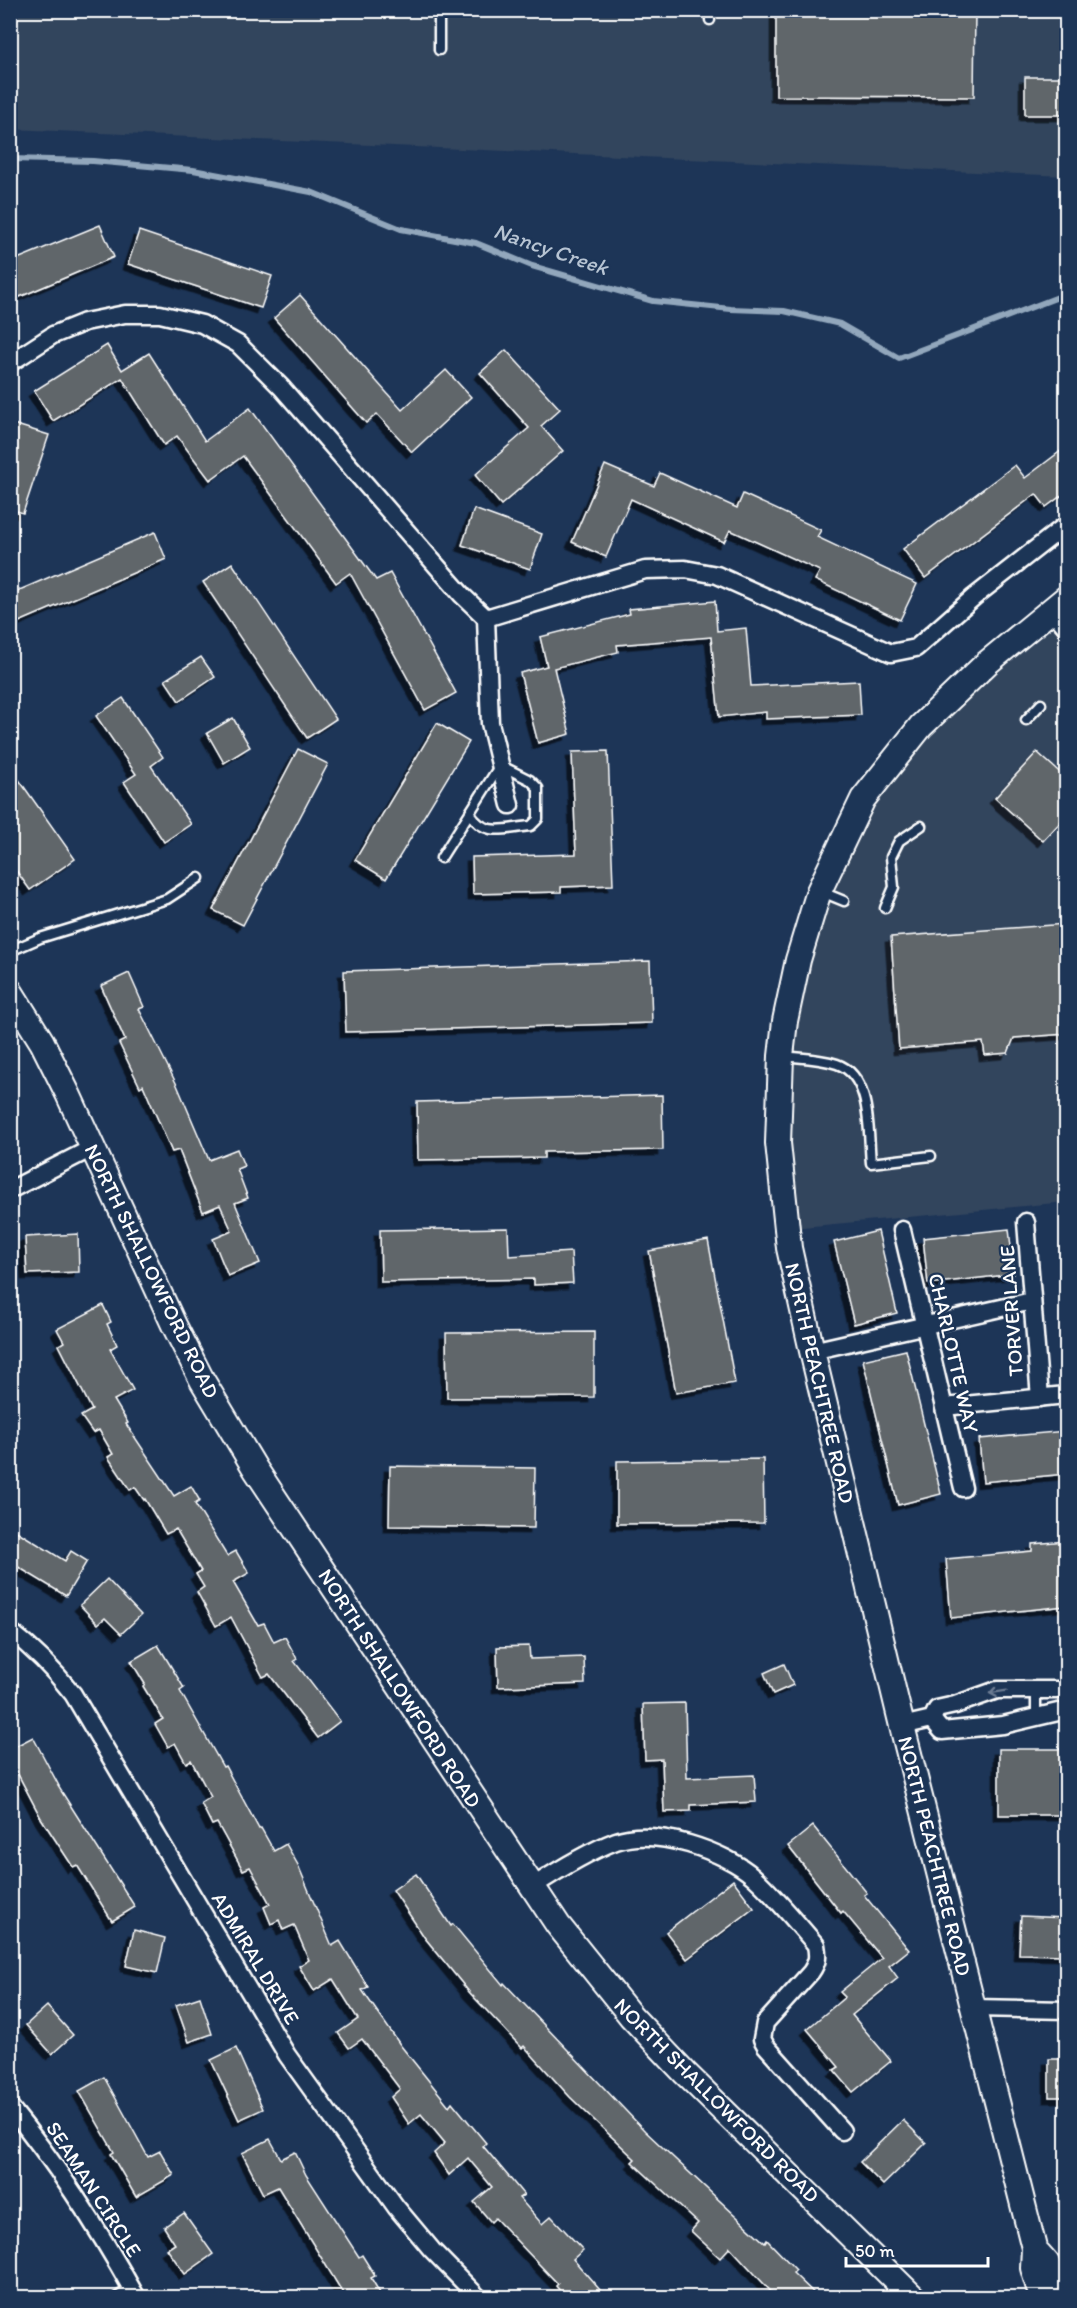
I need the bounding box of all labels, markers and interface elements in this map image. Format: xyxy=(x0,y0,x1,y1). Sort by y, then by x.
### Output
water label: Nancy Creek xyxy=(490,217,613,282)
street label: NORTH SHALLOWFORD ROAD xyxy=(79,1140,225,1402)
street label: TORVER LANE xyxy=(994,1245,1028,1377)
street label: NORTH PEACHTREE ROAD xyxy=(780,1260,860,1506)
street label: CHARLOTTE WAY xyxy=(923,1271,985,1435)
street label: NORTH SHALLOWFORD ROAD xyxy=(313,1564,487,1812)
one-way arrow xyxy=(989,1686,1009,1697)
street label: NORTH PEACHTREE ROAD xyxy=(893,1734,977,1978)
street label: ADMIRAL DRIVE xyxy=(207,1887,305,2029)
street label: NORTH SHALLOWFORD ROAD xyxy=(609,1992,825,2208)
street label: SEAMAN CIRCLE xyxy=(41,2117,147,2262)
scale bar xyxy=(846,2230,988,2268)
text: 50 m xyxy=(855,2240,895,2262)

